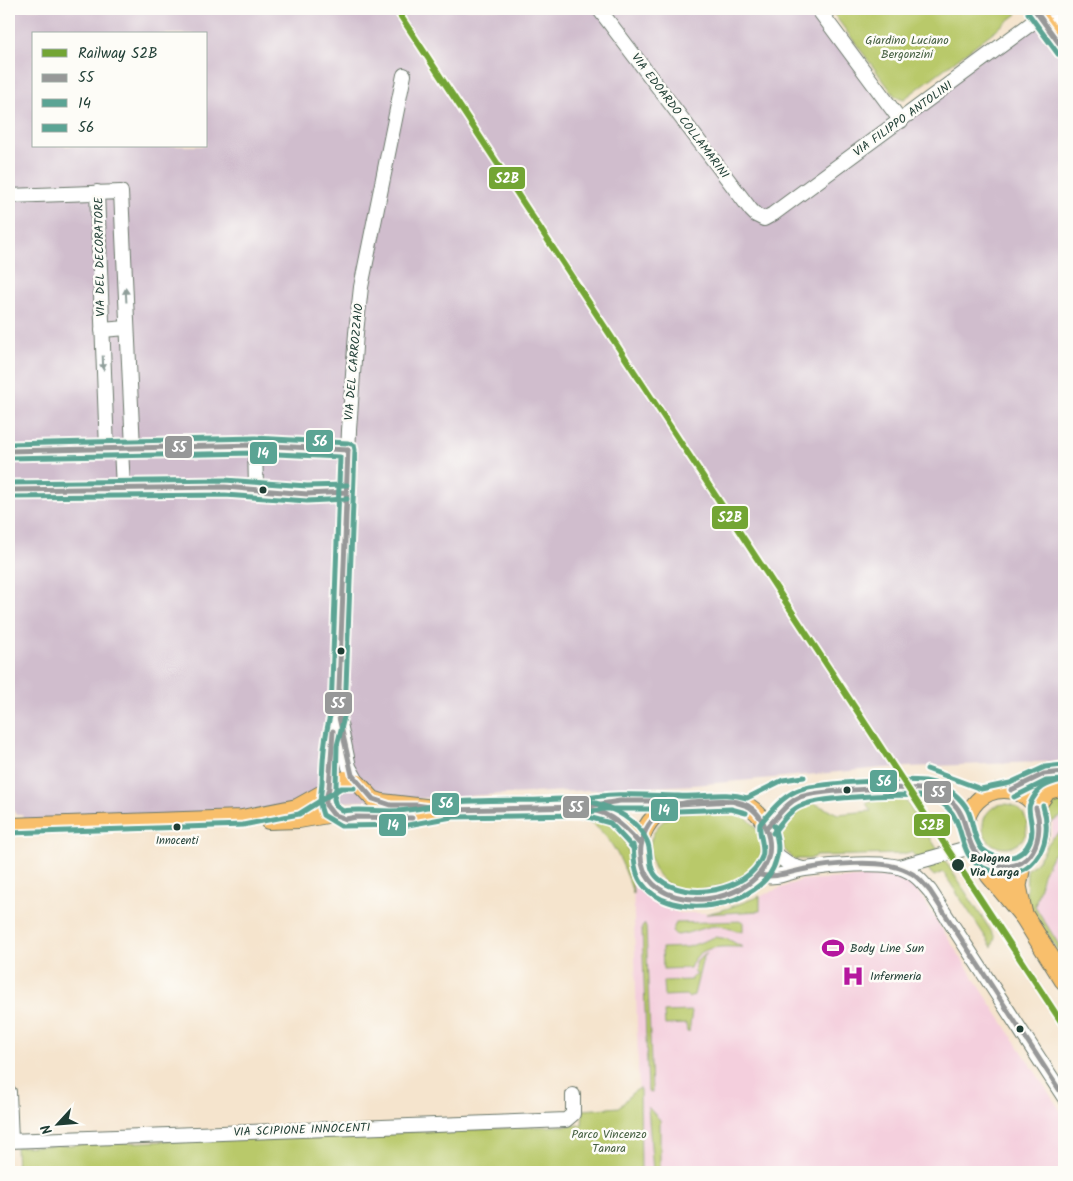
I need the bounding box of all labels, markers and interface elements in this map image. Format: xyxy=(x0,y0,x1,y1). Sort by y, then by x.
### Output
park label: Giardino Luciano Bergonzini xyxy=(865,31,949,64)
legend xyxy=(32,32,208,148)
text: Railway S2B xyxy=(78,42,157,66)
street label: VIA EDOARDO COLLAMARINI xyxy=(626,49,734,183)
text: 55 xyxy=(78,66,95,90)
street label: VIA FILIPPO ANTOLINI xyxy=(849,76,957,162)
text: 14 xyxy=(78,92,91,116)
text: 56 xyxy=(78,116,94,140)
line badge: S2B xyxy=(488,166,526,190)
text: S2B xyxy=(495,168,519,190)
street label: VIA DEL DECORATORE xyxy=(89,196,111,317)
one-way arrow xyxy=(121,286,129,302)
street label: VIA DEL CARROZZAIO xyxy=(339,302,369,421)
one-way arrow xyxy=(99,356,107,372)
line badge: 56 xyxy=(305,429,334,453)
text: 56 xyxy=(312,431,328,453)
line badge: 55 xyxy=(164,435,193,459)
text: 55 xyxy=(171,437,188,459)
line badge: 14 xyxy=(249,441,278,465)
text: 14 xyxy=(257,443,269,465)
unlabelled marker xyxy=(258,485,268,495)
line badge: S2B xyxy=(711,505,749,530)
text: S2B xyxy=(718,507,742,529)
unlabelled marker xyxy=(336,646,346,656)
line badge: 55 xyxy=(324,691,353,715)
text: 55 xyxy=(330,693,347,715)
line badge: 56 xyxy=(869,769,898,793)
text: 56 xyxy=(876,771,892,793)
line badge: 55 xyxy=(923,780,952,804)
text: 55 xyxy=(930,782,947,804)
unlabelled marker xyxy=(842,785,852,795)
line badge: 56 xyxy=(431,792,460,816)
text: 56 xyxy=(438,793,454,815)
line badge: 55 xyxy=(562,795,590,819)
text: 55 xyxy=(568,797,585,819)
line badge: 14 xyxy=(650,798,679,822)
text: 14 xyxy=(658,800,670,822)
line badge: 14 xyxy=(378,813,407,837)
line badge: S2B xyxy=(913,813,951,837)
text: 14 xyxy=(387,815,399,837)
text: S2B xyxy=(920,815,944,837)
marker: Innocenti xyxy=(172,822,182,832)
place label: Innocenti xyxy=(156,832,199,850)
place label: Bologna Via Larga xyxy=(970,849,1019,882)
marker: Bologna Via Larga xyxy=(950,857,966,873)
sports icon: Body Line Sun xyxy=(820,935,846,961)
place label: Body Line Sun xyxy=(850,939,924,958)
hospital icon: Infermeria xyxy=(840,963,866,989)
place label: Infermeria xyxy=(870,967,922,986)
unlabelled marker xyxy=(1015,1024,1025,1034)
north arrow xyxy=(32,1098,82,1148)
street label: VIA SCIPIONE INNOCENTI xyxy=(233,1118,371,1142)
text: N xyxy=(35,1120,59,1138)
park label: Parco Vincenzo Tanara xyxy=(571,1125,647,1158)

